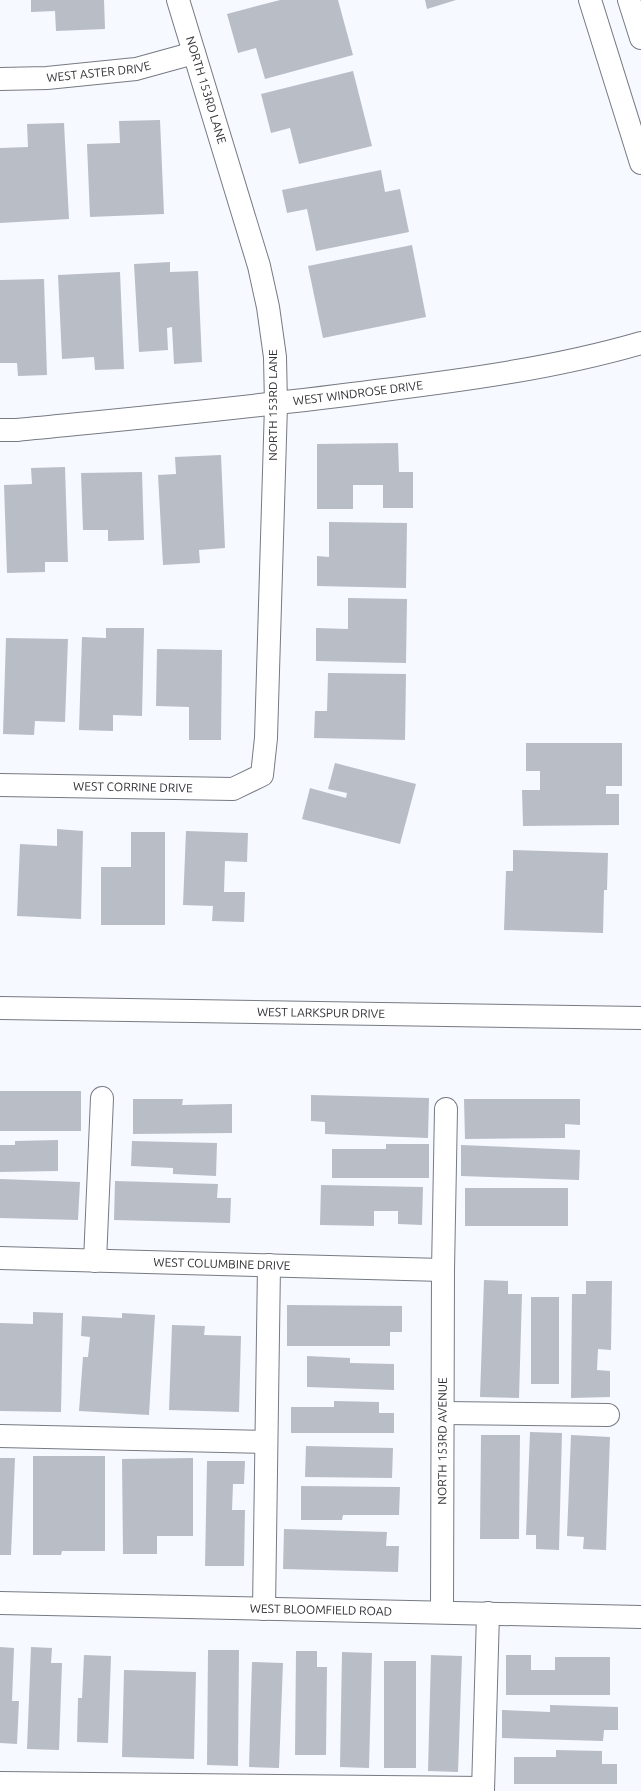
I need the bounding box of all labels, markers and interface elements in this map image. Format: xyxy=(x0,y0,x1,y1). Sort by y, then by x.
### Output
street label: NORTH 153RD LANE xyxy=(184,35,229,145)
street label: WEST ASTER DRIVE xyxy=(46,58,152,84)
street label: NORTH 153RD LANE xyxy=(266,349,279,461)
street label: WEST WINDROSE DRIVE xyxy=(292,378,424,407)
street label: WEST CORRINE DRIVE xyxy=(73,779,193,794)
street label: WEST LARKSPUR DRIVE xyxy=(257,1005,385,1020)
street label: WEST COLUMBINE DRIVE xyxy=(153,1255,291,1272)
street label: NORTH 153RD AVENUE xyxy=(435,1377,449,1505)
street label: WEST BLOOMFIELD ROAD xyxy=(250,1601,392,1618)

